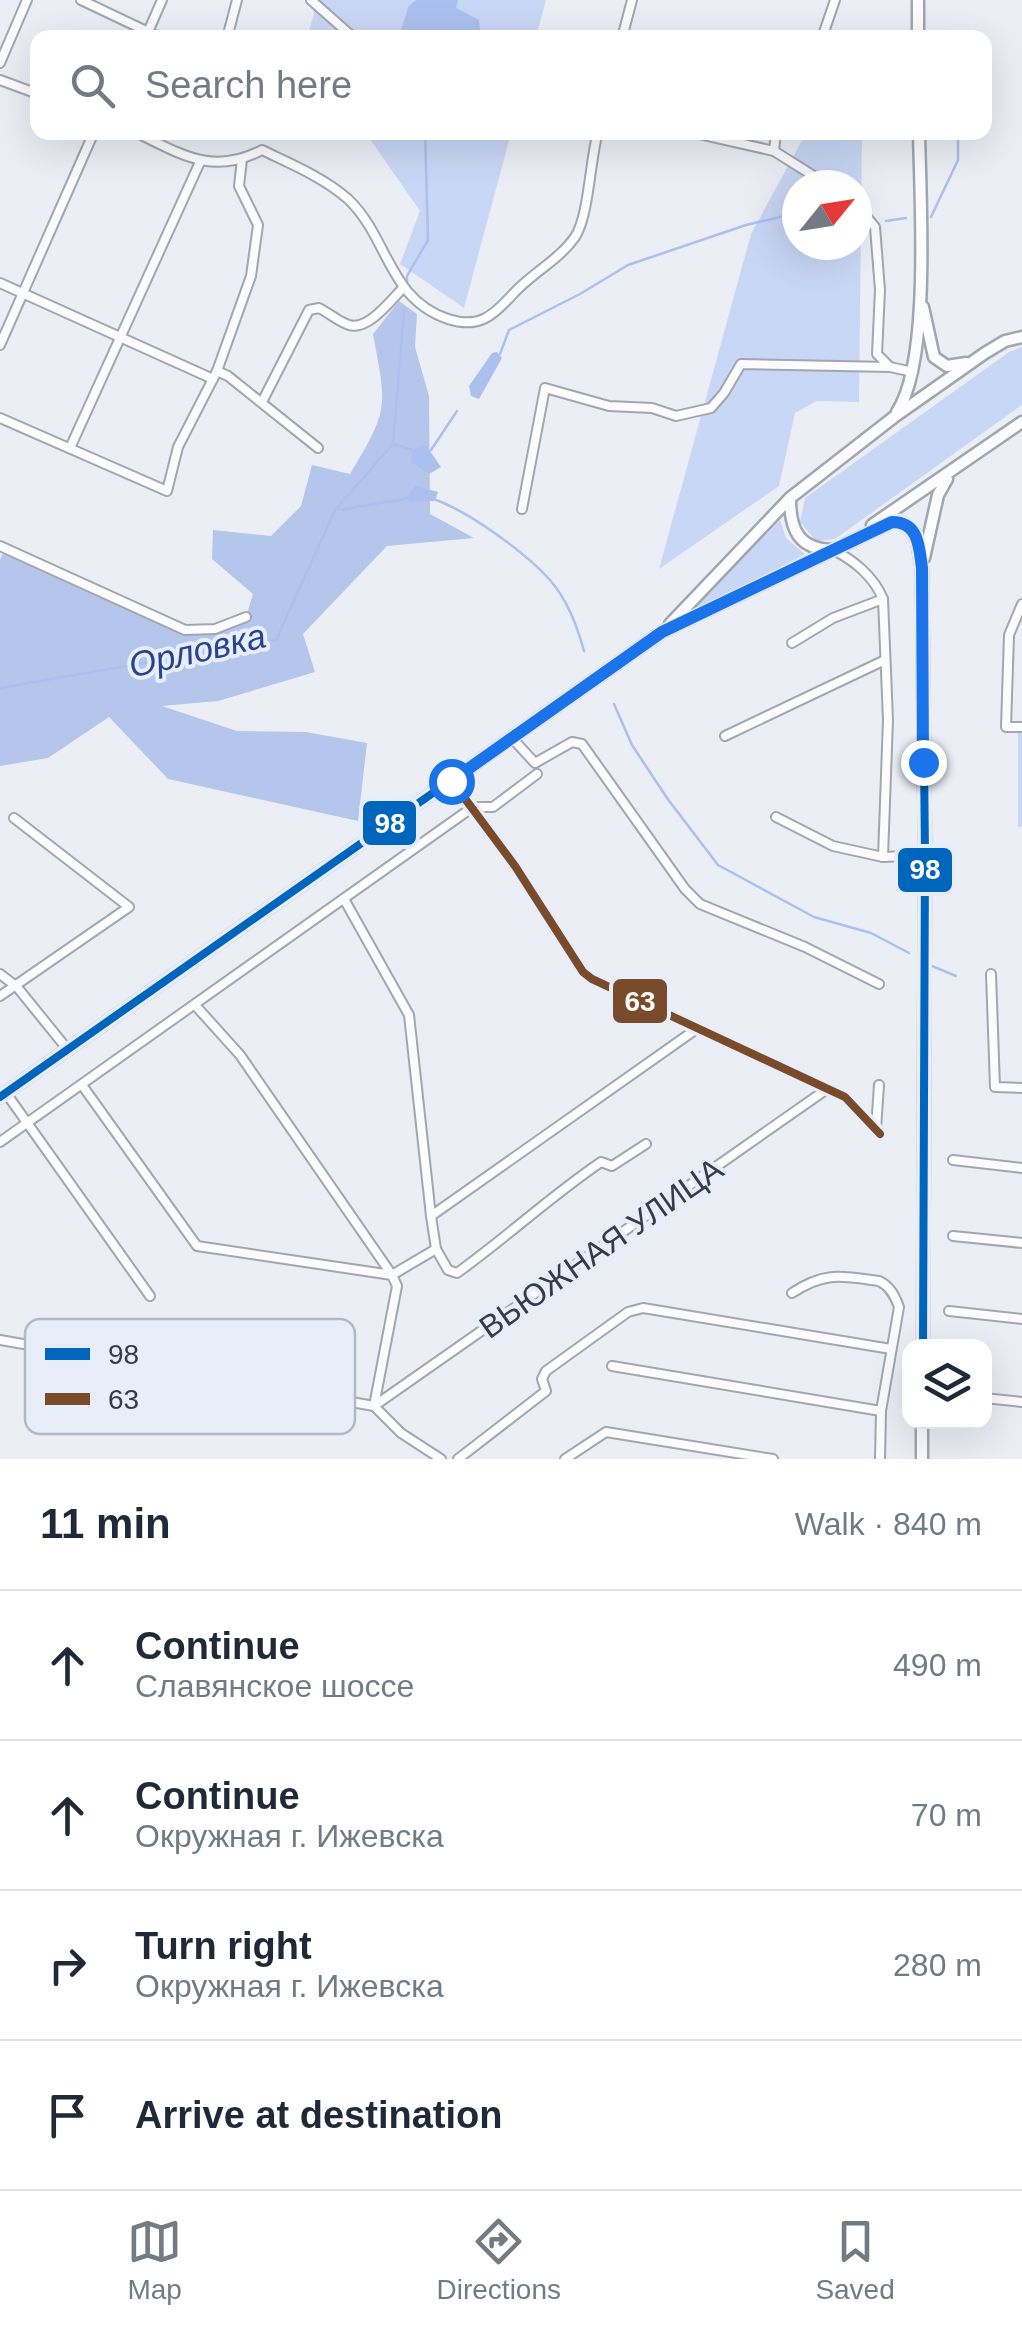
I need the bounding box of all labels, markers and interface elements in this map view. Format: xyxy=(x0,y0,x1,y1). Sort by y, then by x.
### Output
search box xyxy=(30,30,992,140)
icon: search xyxy=(65,58,120,113)
text: Search here xyxy=(145,64,352,106)
north arrow xyxy=(782,170,872,260)
water label: Орловка xyxy=(125,615,269,685)
route end xyxy=(901,740,947,786)
route start xyxy=(429,759,475,805)
line badge: 98 xyxy=(361,799,418,847)
text: 98 xyxy=(374,808,406,839)
line badge: 98 xyxy=(896,846,954,894)
text: 98 xyxy=(909,854,941,885)
line badge: 63 xyxy=(611,977,669,1025)
text: 63 xyxy=(624,986,656,1017)
street label: ВЬЮЖНАЯ УЛИЦА xyxy=(473,1150,730,1345)
legend xyxy=(25,1319,355,1434)
text: 98 xyxy=(108,1339,139,1370)
map controls xyxy=(902,1339,992,1429)
button: layers xyxy=(902,1339,992,1429)
text: 63 xyxy=(108,1384,139,1415)
text: 11 min xyxy=(40,1500,171,1547)
text: Walk · 840 m xyxy=(795,1506,982,1542)
text: Continue xyxy=(135,1625,300,1667)
icon: ahead xyxy=(40,1638,95,1693)
text: 490 m xyxy=(893,1647,982,1683)
text: Славянское шоссе xyxy=(135,1668,414,1704)
text: Continue xyxy=(135,1775,300,1817)
icon: ahead xyxy=(40,1788,95,1843)
text: 70 m xyxy=(911,1797,982,1833)
text: Окружная г. Ижевска xyxy=(135,1818,444,1854)
text: Turn right xyxy=(135,1925,312,1967)
icon: right xyxy=(40,1938,95,1993)
text: 280 m xyxy=(893,1947,982,1983)
text: Окружная г. Ижевска xyxy=(135,1968,444,2004)
icon: arrive xyxy=(40,2088,95,2143)
text: Arrive at destination xyxy=(135,2094,502,2136)
tab: Map xyxy=(127,2214,182,2306)
tab: Directions xyxy=(437,2214,561,2306)
tab: Saved xyxy=(815,2214,895,2306)

